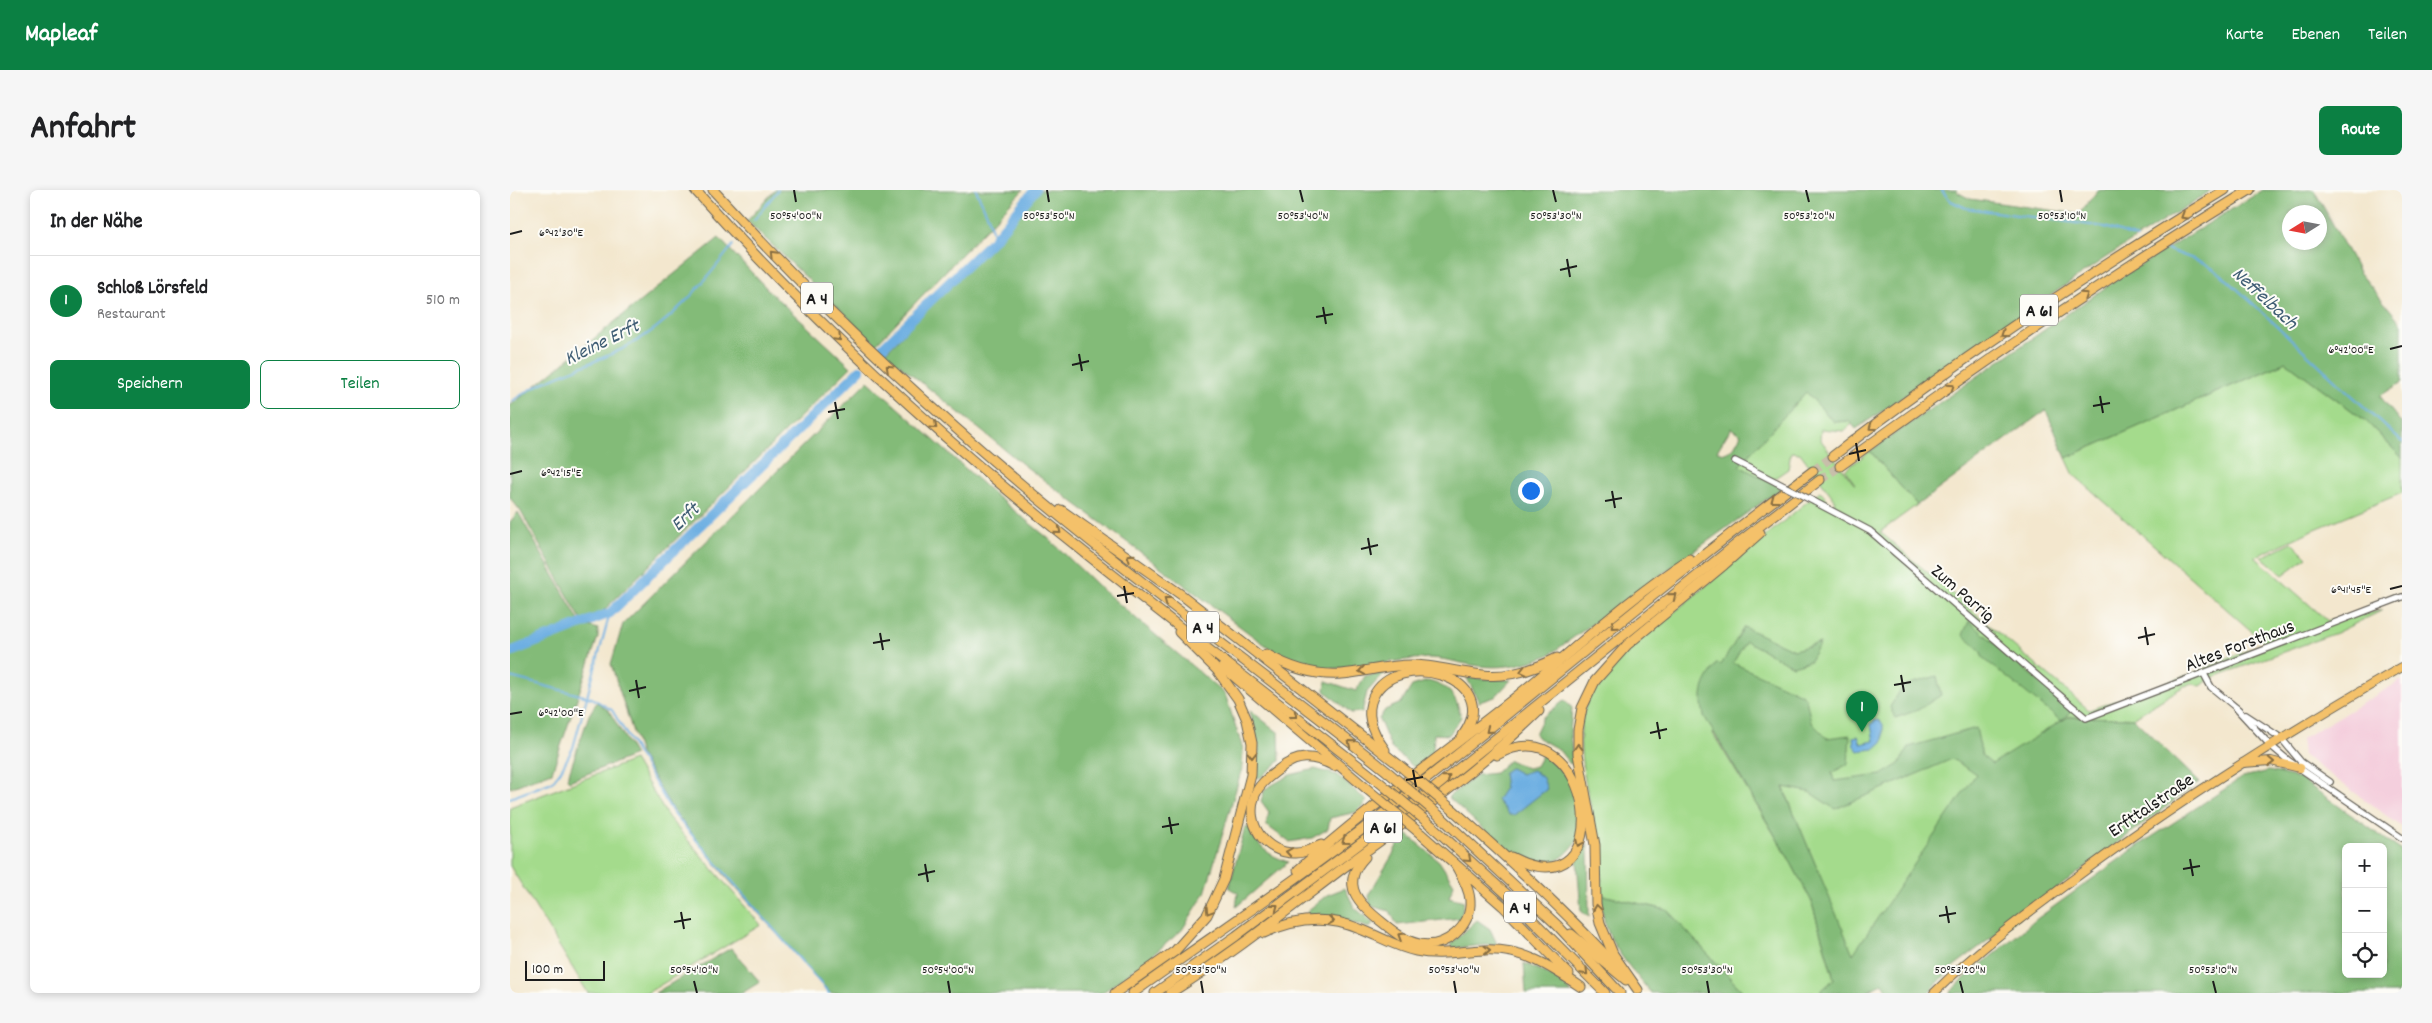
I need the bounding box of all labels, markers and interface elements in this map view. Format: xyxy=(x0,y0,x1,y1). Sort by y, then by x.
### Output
text: Mapleaf xyxy=(25,18,97,52)
text: Karte xyxy=(2226,23,2264,48)
text: Ebenen xyxy=(2292,23,2340,48)
text: Teilen xyxy=(2368,23,2407,48)
text: Anfahrt xyxy=(30,105,136,155)
button: Route xyxy=(2319,106,2402,155)
north arrow xyxy=(2282,205,2327,250)
text: In der Nähe xyxy=(50,208,142,238)
text: 50°54'00"N xyxy=(770,208,822,225)
text: 50°53'50"N xyxy=(1023,208,1075,225)
text: 50°53'40"N xyxy=(1278,208,1329,225)
text: 50°53'30"N xyxy=(1530,208,1582,225)
text: 50°53'20"N xyxy=(1783,208,1835,225)
text: 50°53'10"N xyxy=(2038,208,2086,225)
one-way arrow xyxy=(2180,209,2189,219)
text: 6°42'30"E xyxy=(539,225,583,242)
one-way arrow xyxy=(770,251,779,260)
water label: Neffelbach xyxy=(2225,261,2304,338)
text: Schloß Lörsfeld xyxy=(97,276,208,303)
road number: A 4 xyxy=(801,282,833,314)
text: 1 xyxy=(64,289,68,312)
text: 510 m xyxy=(426,289,460,312)
one-way arrow xyxy=(2079,292,2089,301)
road number: A 61 xyxy=(2020,294,2058,326)
text: Restaurant xyxy=(97,303,166,326)
water label: Kleine Erft xyxy=(560,313,646,374)
one-way arrow xyxy=(2001,328,2010,337)
one-way arrow xyxy=(833,332,842,341)
text: 6°42'00"E xyxy=(2328,342,2374,359)
button: Speichern xyxy=(50,360,250,409)
button: Teilen xyxy=(260,360,460,409)
one-way arrow xyxy=(886,365,895,374)
one-way arrow xyxy=(1945,384,1955,393)
one-way arrow xyxy=(928,420,937,429)
one-way arrow xyxy=(1868,421,1877,430)
text: 6°42'15"E xyxy=(541,465,582,482)
your location xyxy=(1518,478,1544,504)
one-way arrow xyxy=(1770,494,1780,503)
water label: Erft xyxy=(665,496,708,539)
one-way arrow xyxy=(1052,526,1061,534)
one-way arrow xyxy=(1126,554,1136,563)
street label: Zum Parrig xyxy=(1924,559,2000,630)
text: 6°41'45"E xyxy=(2331,582,2372,599)
one-way arrow xyxy=(1668,593,1677,602)
one-way arrow xyxy=(1163,597,1173,606)
road number: A 4 xyxy=(1187,612,1219,642)
street label: Altes Forsthaus xyxy=(2182,614,2299,681)
one-way arrow xyxy=(1611,621,1620,629)
one-way arrow xyxy=(1358,665,1367,675)
one-way arrow xyxy=(1520,666,1528,676)
pin: 1 xyxy=(1846,691,1878,732)
text: 6°42'00"E xyxy=(538,705,584,722)
one-way arrow xyxy=(1288,709,1297,718)
one-way arrow xyxy=(1486,724,1495,732)
one-way arrow xyxy=(1347,739,1356,748)
one-way arrow xyxy=(1572,743,1583,751)
one-way arrow xyxy=(1247,752,1257,759)
one-way arrow xyxy=(2267,757,2275,767)
street label: Erfttalstraße xyxy=(2104,768,2200,846)
one-way arrow xyxy=(1441,776,1450,784)
road number: A 61 xyxy=(1364,812,1402,842)
one-way arrow xyxy=(1342,835,1351,845)
one-way arrow xyxy=(1575,838,1586,847)
map controls xyxy=(2342,843,2387,978)
button: + xyxy=(2342,843,2387,888)
one-way arrow xyxy=(1285,847,1293,858)
one-way arrow xyxy=(1462,853,1471,862)
button: − xyxy=(2342,888,2387,933)
road number: A 4 xyxy=(1504,892,1536,922)
one-way arrow xyxy=(1269,904,1279,913)
one-way arrow xyxy=(1592,904,1603,912)
one-way arrow xyxy=(1206,905,1216,914)
one-way arrow xyxy=(1326,915,1335,925)
one-way arrow xyxy=(1397,932,1406,942)
button: locate xyxy=(2342,933,2387,978)
one-way arrow xyxy=(1484,945,1491,955)
scale bar xyxy=(525,958,605,981)
text: 100 m xyxy=(532,960,563,980)
text: 50°54'10"N xyxy=(670,962,718,979)
text: 50°54'00"N xyxy=(922,962,974,979)
text: 50°53'50"N xyxy=(1175,962,1227,979)
text: 50°53'40"N xyxy=(1429,962,1480,979)
text: 50°53'30"N xyxy=(1681,962,1733,979)
text: 50°53'20"N xyxy=(1934,962,1986,979)
text: 50°53'10"N xyxy=(2189,962,2237,979)
one-way arrow xyxy=(1579,966,1588,975)

